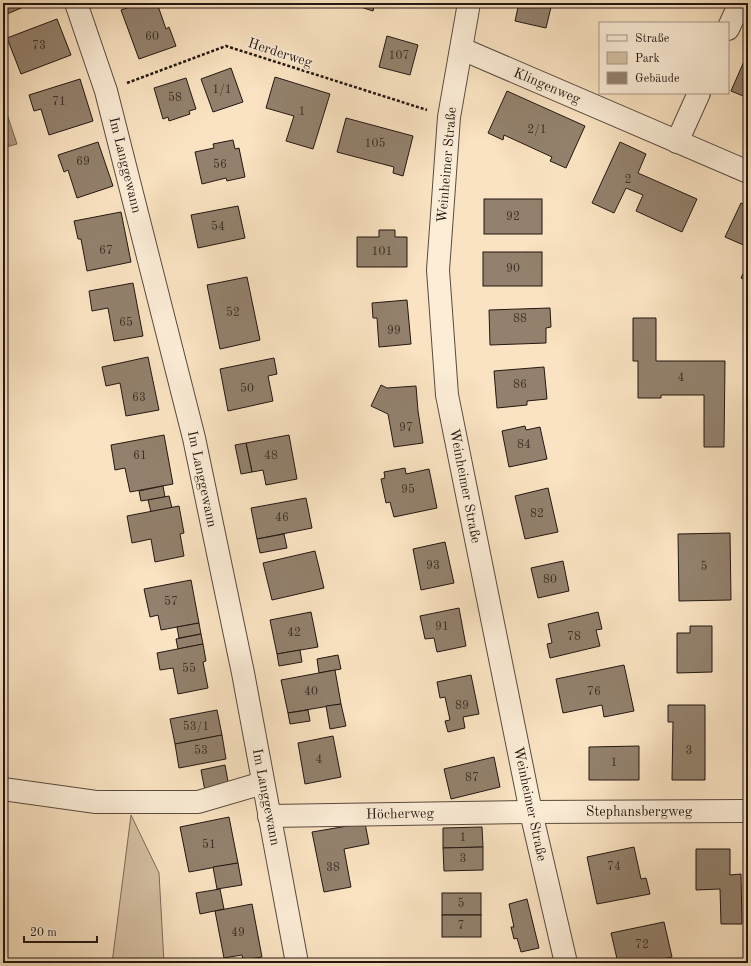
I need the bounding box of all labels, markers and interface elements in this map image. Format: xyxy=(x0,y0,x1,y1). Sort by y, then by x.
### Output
legend xyxy=(599,22,729,94)
house number: 60 xyxy=(145,31,159,43)
text: Straße xyxy=(635,33,670,45)
street label: Herderweg xyxy=(246,36,314,70)
house number: 73 xyxy=(32,40,46,52)
house number: 107 xyxy=(389,50,409,62)
text: Park xyxy=(635,53,660,65)
street label: Klingenweg xyxy=(511,66,583,107)
text: Gebäude xyxy=(635,73,680,85)
house number: 1/1 xyxy=(212,84,232,96)
house number: 58 xyxy=(168,91,182,104)
house number: 71 xyxy=(52,96,66,108)
house number: 1 xyxy=(299,106,305,118)
street label: Weinheimer Straße xyxy=(435,106,459,224)
street label: Im Langgewann xyxy=(106,116,144,215)
house number: 2/1 xyxy=(527,124,547,136)
house number: 105 xyxy=(365,137,385,150)
house number: 69 xyxy=(76,156,90,168)
house number: 56 xyxy=(213,158,227,171)
house number: 2 xyxy=(625,174,631,186)
house number: 92 xyxy=(506,211,520,223)
house number: 54 xyxy=(211,220,225,233)
house number: 67 xyxy=(99,245,113,257)
house number: 101 xyxy=(372,246,392,258)
house number: 90 xyxy=(506,263,520,275)
house number: 52 xyxy=(226,306,240,319)
house number: 88 xyxy=(513,313,527,325)
house number: 65 xyxy=(119,316,133,329)
house number: 99 xyxy=(387,325,401,337)
house number: 4 xyxy=(678,372,685,384)
house number: 86 xyxy=(513,379,527,391)
house number: 50 xyxy=(240,382,254,395)
house number: 63 xyxy=(132,392,146,404)
house number: 97 xyxy=(399,422,413,434)
street label: Weinheimer Straße xyxy=(447,427,483,545)
street label: Im Langgewann xyxy=(185,429,219,529)
house number: 84 xyxy=(517,439,531,451)
house number: 61 xyxy=(133,450,147,462)
house number: 48 xyxy=(264,450,278,462)
house number: 95 xyxy=(401,483,415,496)
house number: 82 xyxy=(530,508,544,520)
house number: 46 xyxy=(275,512,289,524)
house number: 93 xyxy=(426,560,440,572)
house number: 5 xyxy=(701,560,708,573)
house number: 80 xyxy=(543,574,557,586)
house number: 57 xyxy=(164,595,178,608)
house number: 91 xyxy=(435,621,449,633)
house number: 42 xyxy=(287,627,301,639)
house number: 78 xyxy=(567,631,581,643)
house number: 55 xyxy=(182,662,196,675)
house number: 40 xyxy=(304,686,318,698)
house number: 76 xyxy=(587,686,601,698)
house number: 89 xyxy=(455,700,469,712)
house number: 53/1 xyxy=(183,720,209,733)
house number: 53 xyxy=(194,744,208,757)
house number: 3 xyxy=(686,745,692,757)
street label: Weinheimer Straße xyxy=(511,746,549,862)
street label: Im Langgewann xyxy=(250,747,282,847)
house number: 4 xyxy=(316,754,323,766)
house number: 1 xyxy=(611,757,617,769)
house number: 87 xyxy=(465,772,479,784)
street label: Stephansbergweg xyxy=(586,805,693,819)
street label: Höcherweg xyxy=(366,806,435,822)
house number: 1 xyxy=(460,832,466,844)
house number: 51 xyxy=(202,838,216,851)
house number: 3 xyxy=(460,853,466,865)
house number: 74 xyxy=(607,861,621,873)
house number: 38 xyxy=(326,862,340,874)
house number: 5 xyxy=(458,897,465,910)
scale bar xyxy=(24,918,97,944)
house number: 7 xyxy=(458,920,464,932)
text: 20 m xyxy=(30,927,57,939)
house number: 49 xyxy=(231,927,245,939)
house number: 72 xyxy=(635,939,649,951)

